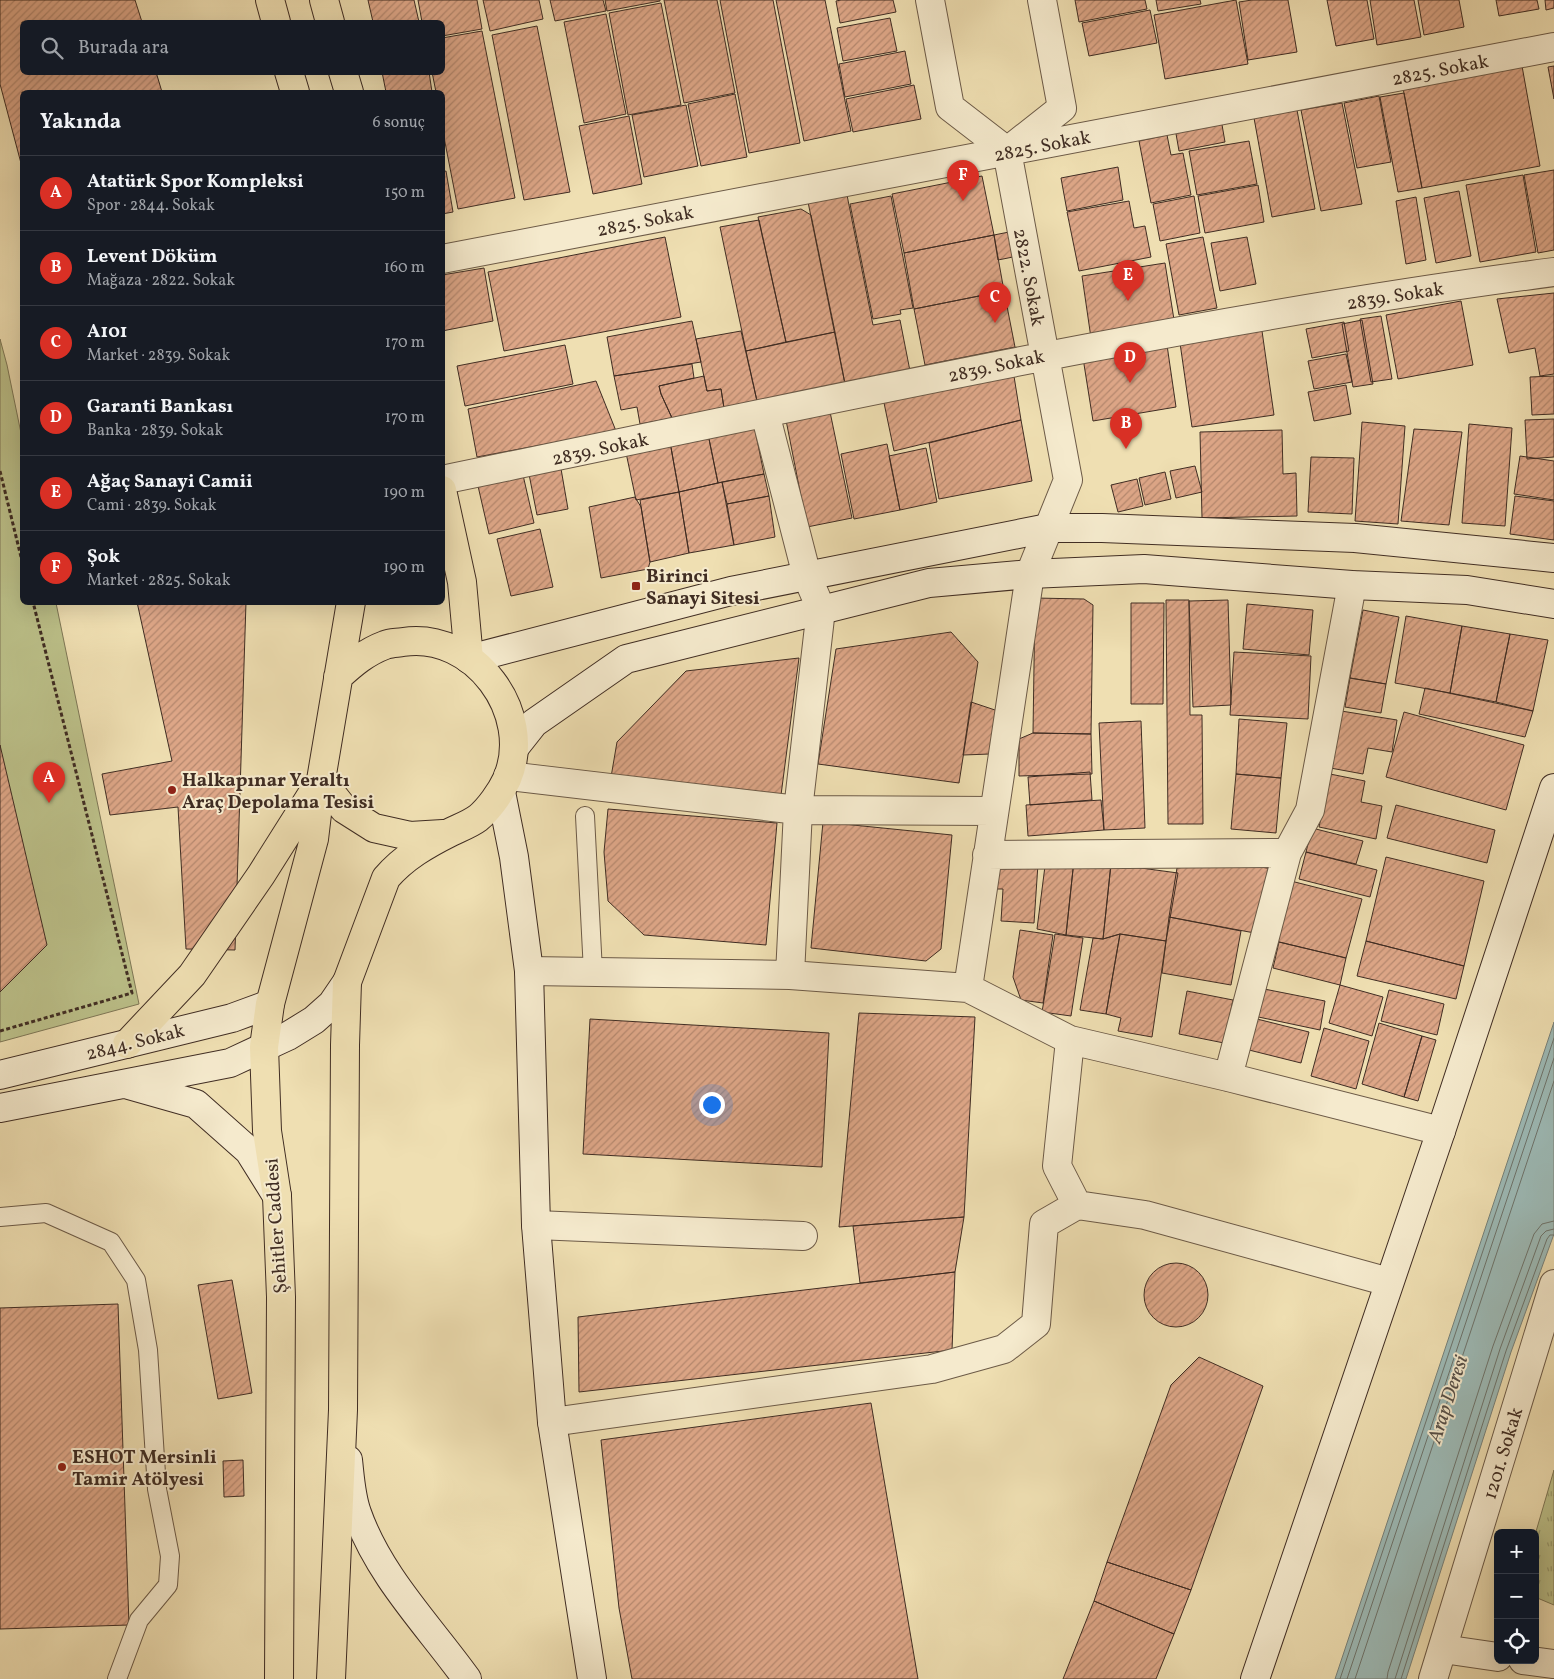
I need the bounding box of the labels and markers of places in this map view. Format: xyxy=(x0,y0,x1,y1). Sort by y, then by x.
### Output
pin: F xyxy=(947,160,979,201)
pin: E xyxy=(1112,260,1144,301)
pin: C xyxy=(979,282,1011,323)
pin: D xyxy=(1114,342,1146,383)
pin: B xyxy=(1110,408,1142,449)
place label: Birinci Sanayi Sitesi xyxy=(646,564,760,612)
marker: Birinci Sanayi Sitesi xyxy=(630,580,642,592)
pin: A xyxy=(33,762,65,803)
place label: Halkapınar Yeraltı Araç Depolama Tesisi xyxy=(182,768,374,816)
marker: Halkapınar Yeraltı Araç Depolama Tesisi xyxy=(166,784,178,796)
place label: ESHOT Mersinli Tamir Atölyesi xyxy=(72,1445,217,1493)
marker: ESHOT Mersinli Tamir Atölyesi xyxy=(56,1461,68,1473)

